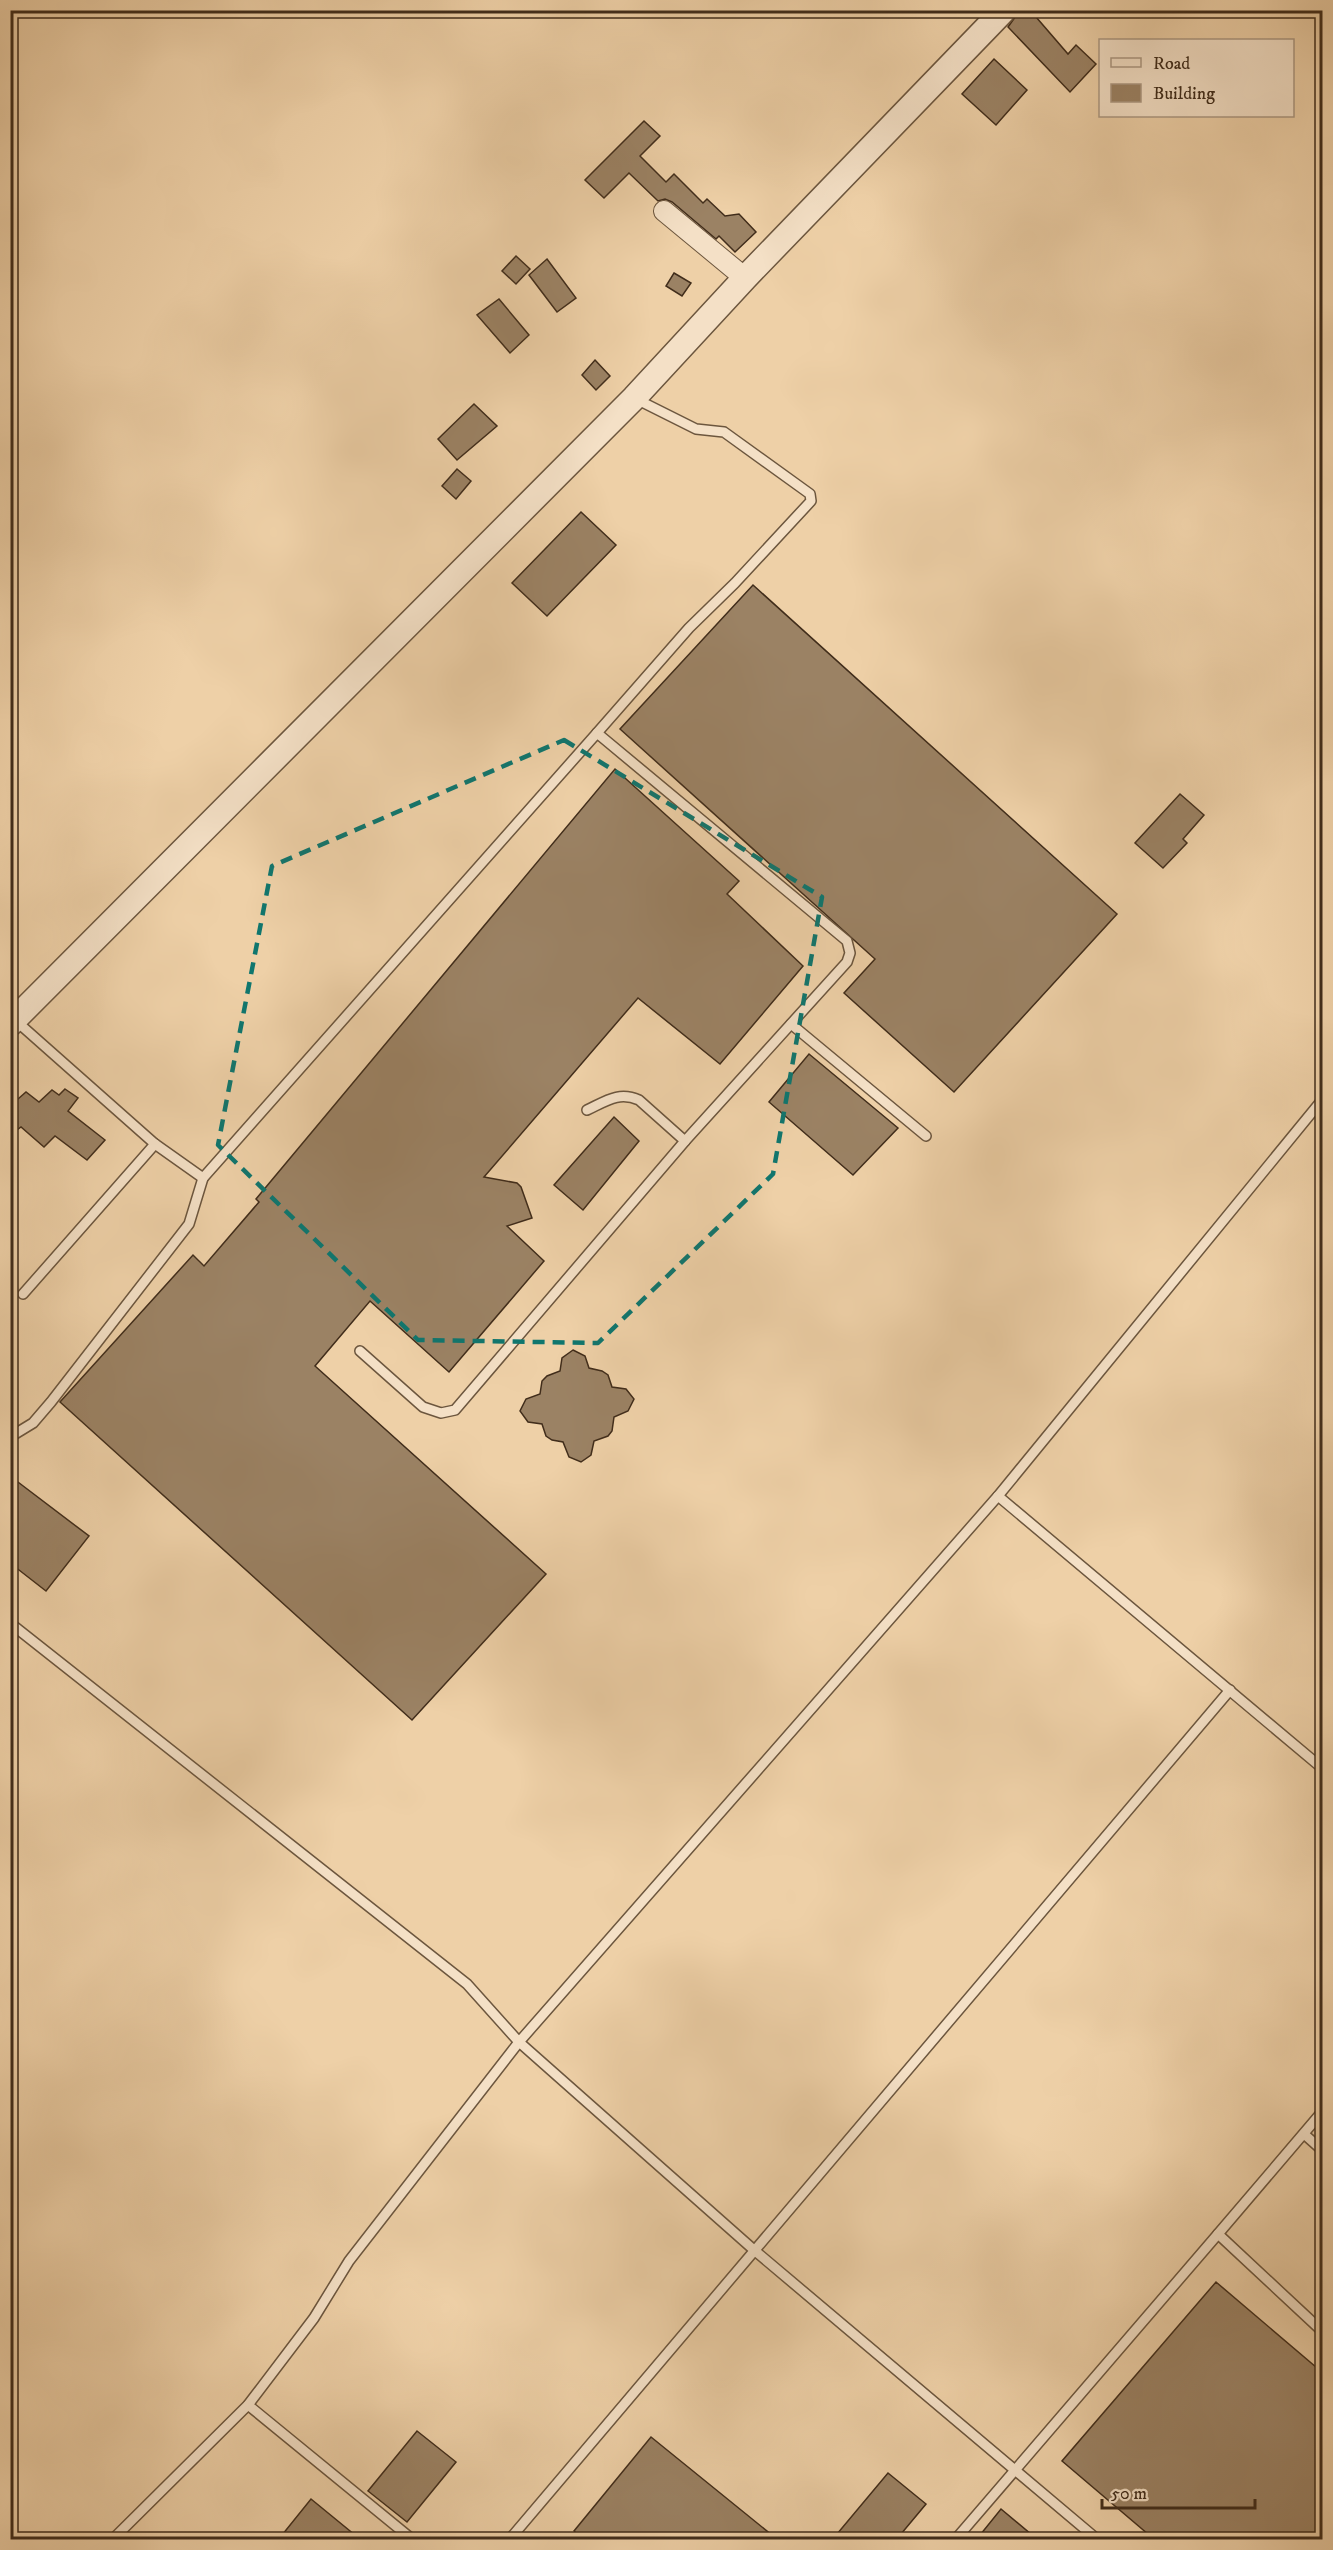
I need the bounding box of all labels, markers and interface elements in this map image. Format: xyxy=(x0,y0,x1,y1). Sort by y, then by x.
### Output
legend xyxy=(1099,39,1294,117)
text: Road xyxy=(1153,53,1190,75)
text: Building xyxy=(1153,83,1215,105)
scale bar xyxy=(1102,2472,1255,2510)
text: 50 m xyxy=(1111,2483,1147,2505)

